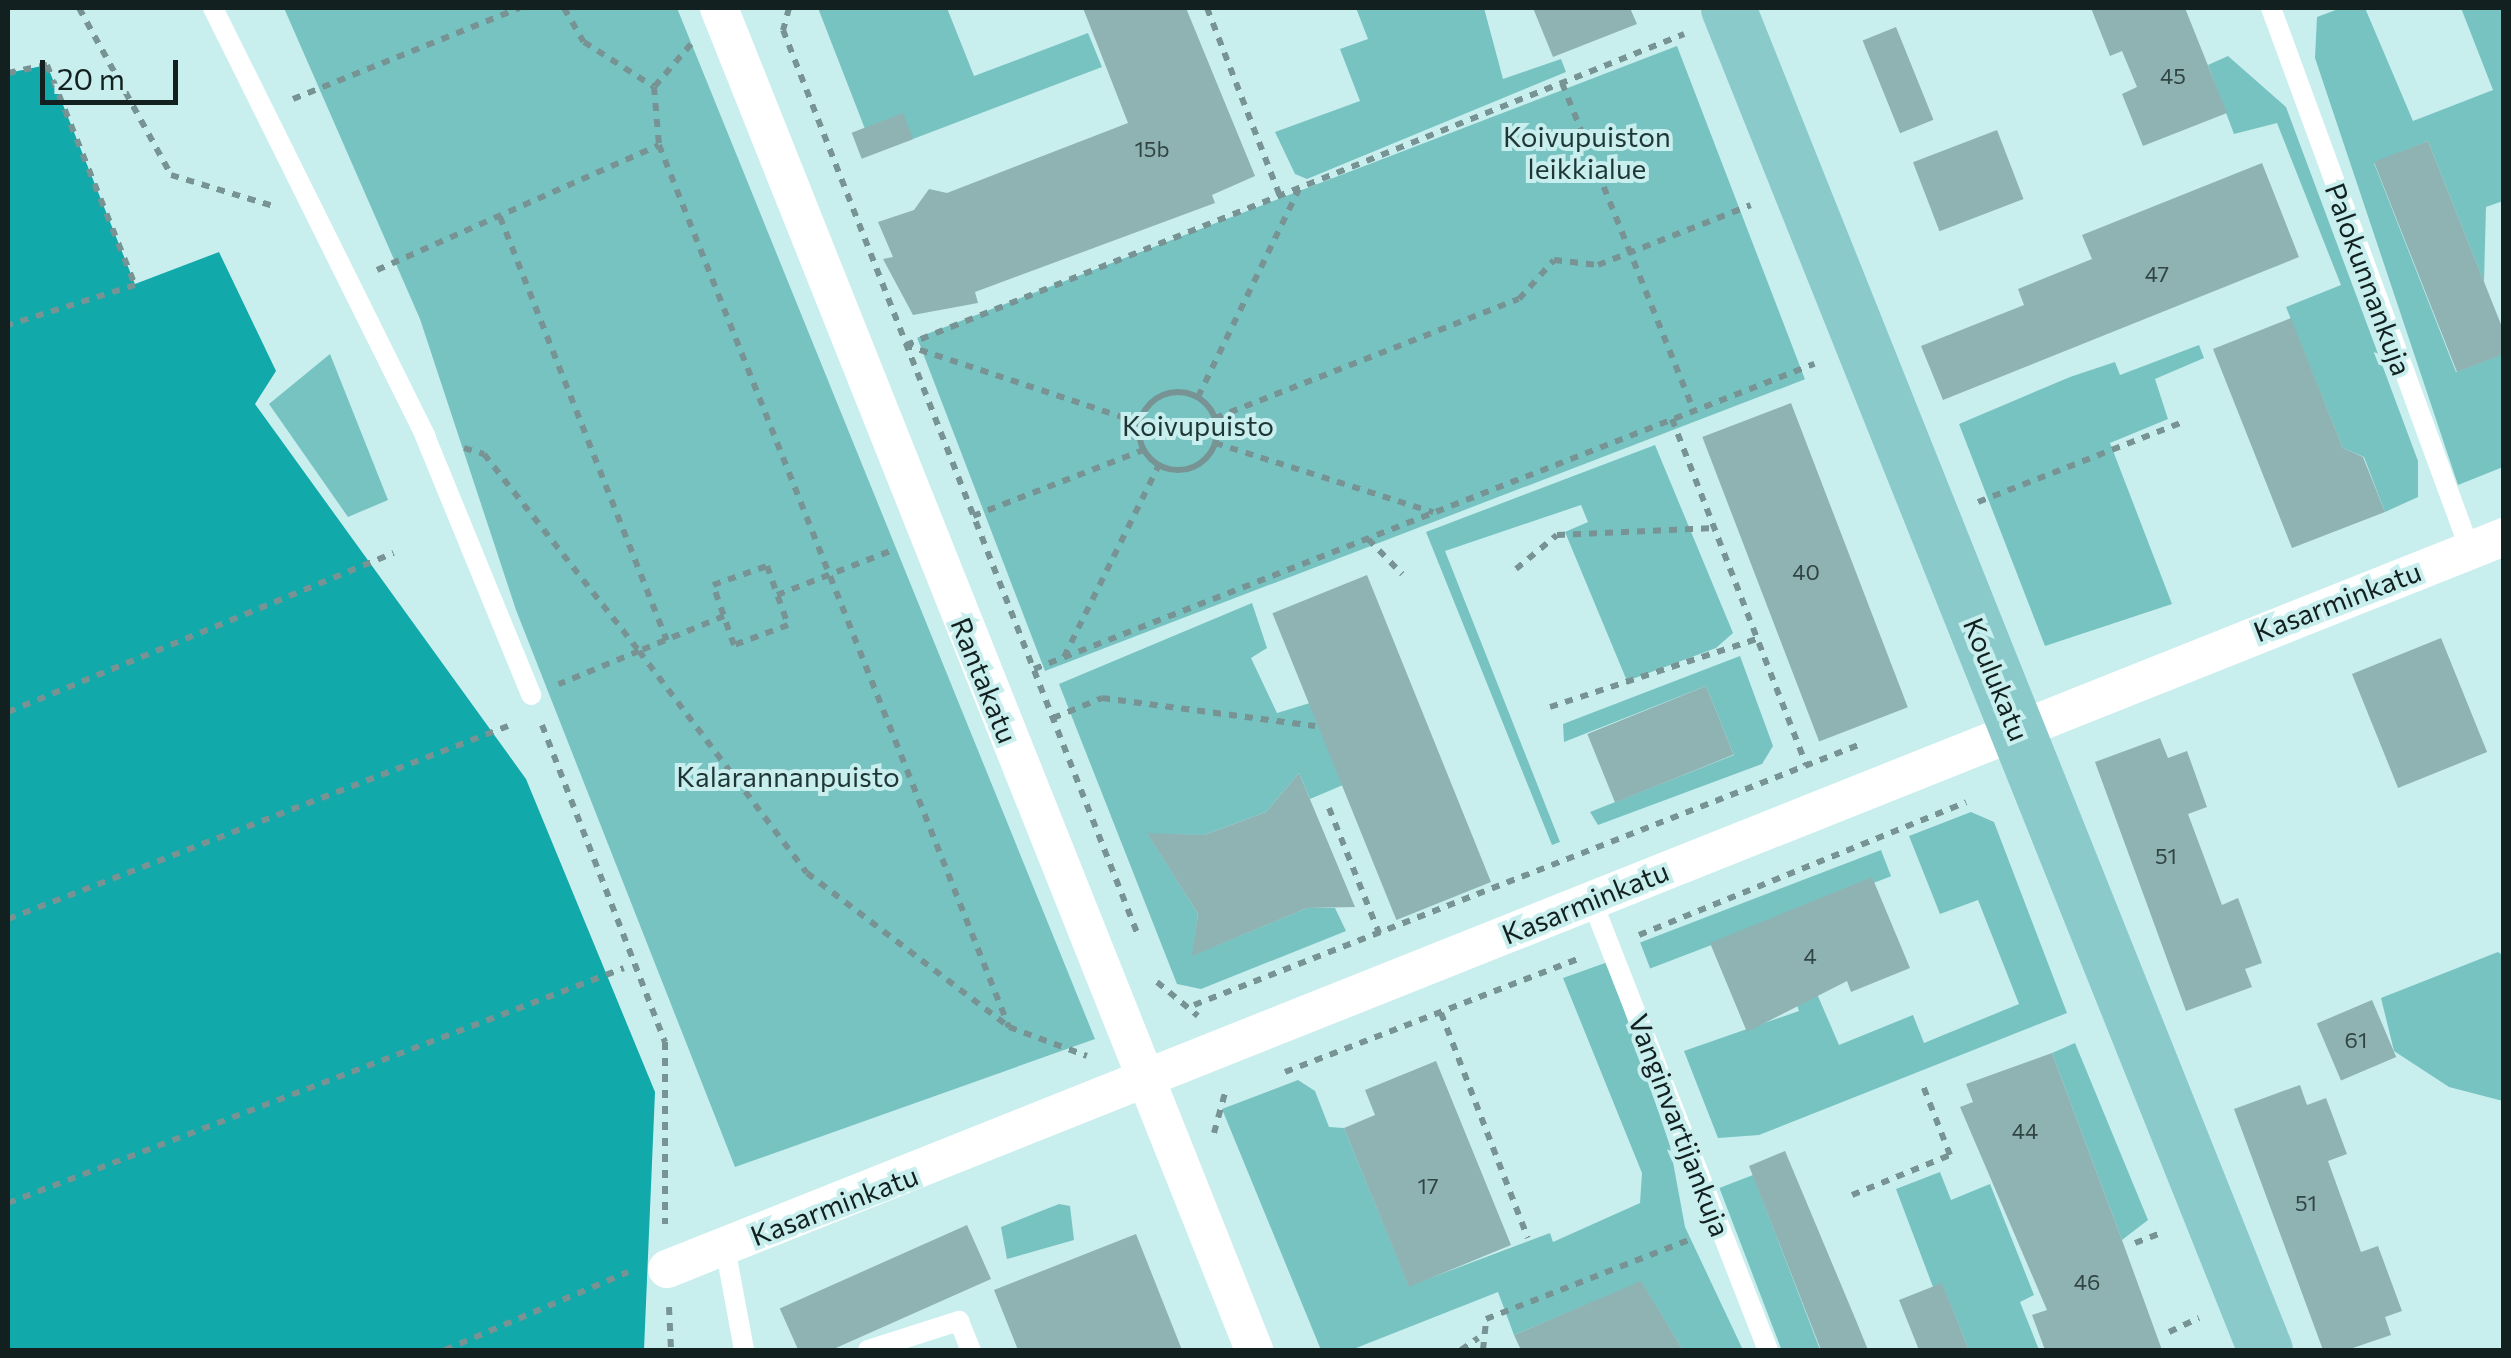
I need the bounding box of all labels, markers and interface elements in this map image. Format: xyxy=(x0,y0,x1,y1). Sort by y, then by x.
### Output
scale bar xyxy=(45,40,182,102)
text: 20 m xyxy=(57,59,125,96)
house number: 45 xyxy=(2160,63,2186,89)
park label: Koivupuiston leikkialue xyxy=(1503,119,1671,185)
house number: 15b xyxy=(1134,136,1170,162)
street label: Palokunnankuja xyxy=(2319,178,2419,380)
house number: 47 xyxy=(2145,261,2169,287)
park label: Koivupuisto xyxy=(1122,408,1274,442)
street label: Kasarminkatu xyxy=(2249,554,2425,648)
house number: 40 xyxy=(1792,559,1820,585)
street label: Rantakatu xyxy=(945,612,1025,748)
street label: Koulukatu xyxy=(1957,613,2037,745)
park label: Kalarannanpuisto xyxy=(676,759,900,793)
house number: 51 xyxy=(2155,843,2177,869)
street label: Kasarminkatu xyxy=(1497,853,1673,951)
house number: 4 xyxy=(1803,943,1817,969)
street label: Vanginvartijankuja xyxy=(1622,1009,1738,1241)
house number: 61 xyxy=(2345,1027,2367,1053)
house number: 44 xyxy=(2012,1118,2038,1144)
street label: Kasarminkatu xyxy=(746,1158,922,1252)
house number: 17 xyxy=(1417,1173,1439,1199)
house number: 51 xyxy=(2295,1190,2317,1216)
house number: 46 xyxy=(2074,1269,2100,1295)

